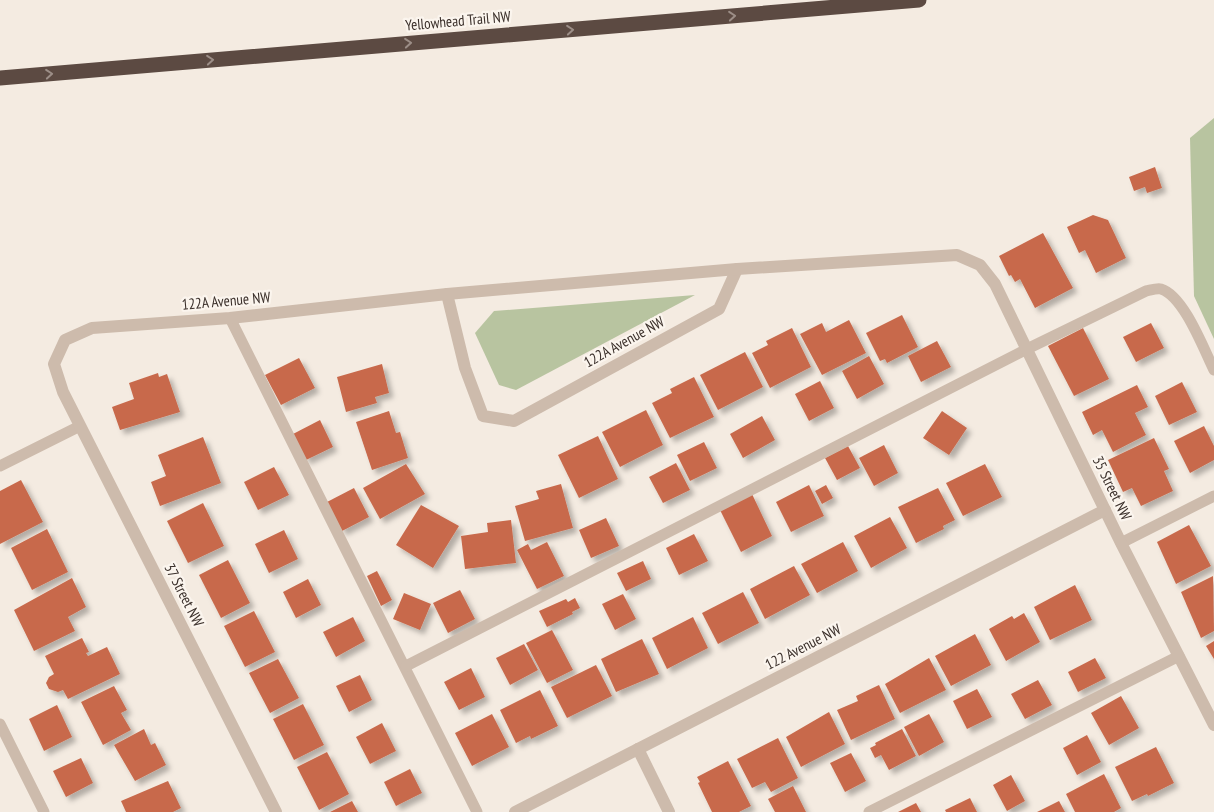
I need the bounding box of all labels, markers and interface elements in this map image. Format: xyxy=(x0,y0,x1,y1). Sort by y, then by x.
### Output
street label: Yellowhead Trail NW xyxy=(404,6,511,35)
one-way arrow xyxy=(728,11,736,22)
one-way arrow xyxy=(566,24,574,35)
one-way arrow xyxy=(404,38,412,49)
one-way arrow xyxy=(207,55,215,66)
one-way arrow xyxy=(45,69,53,80)
street label: 122A Avenue NW xyxy=(181,287,271,314)
street label: 122A Avenue NW xyxy=(580,312,667,371)
street label: 35 Street NW xyxy=(1089,453,1136,523)
street label: 37 Street NW xyxy=(160,560,208,630)
street label: 122 Avenue NW xyxy=(762,619,844,674)

